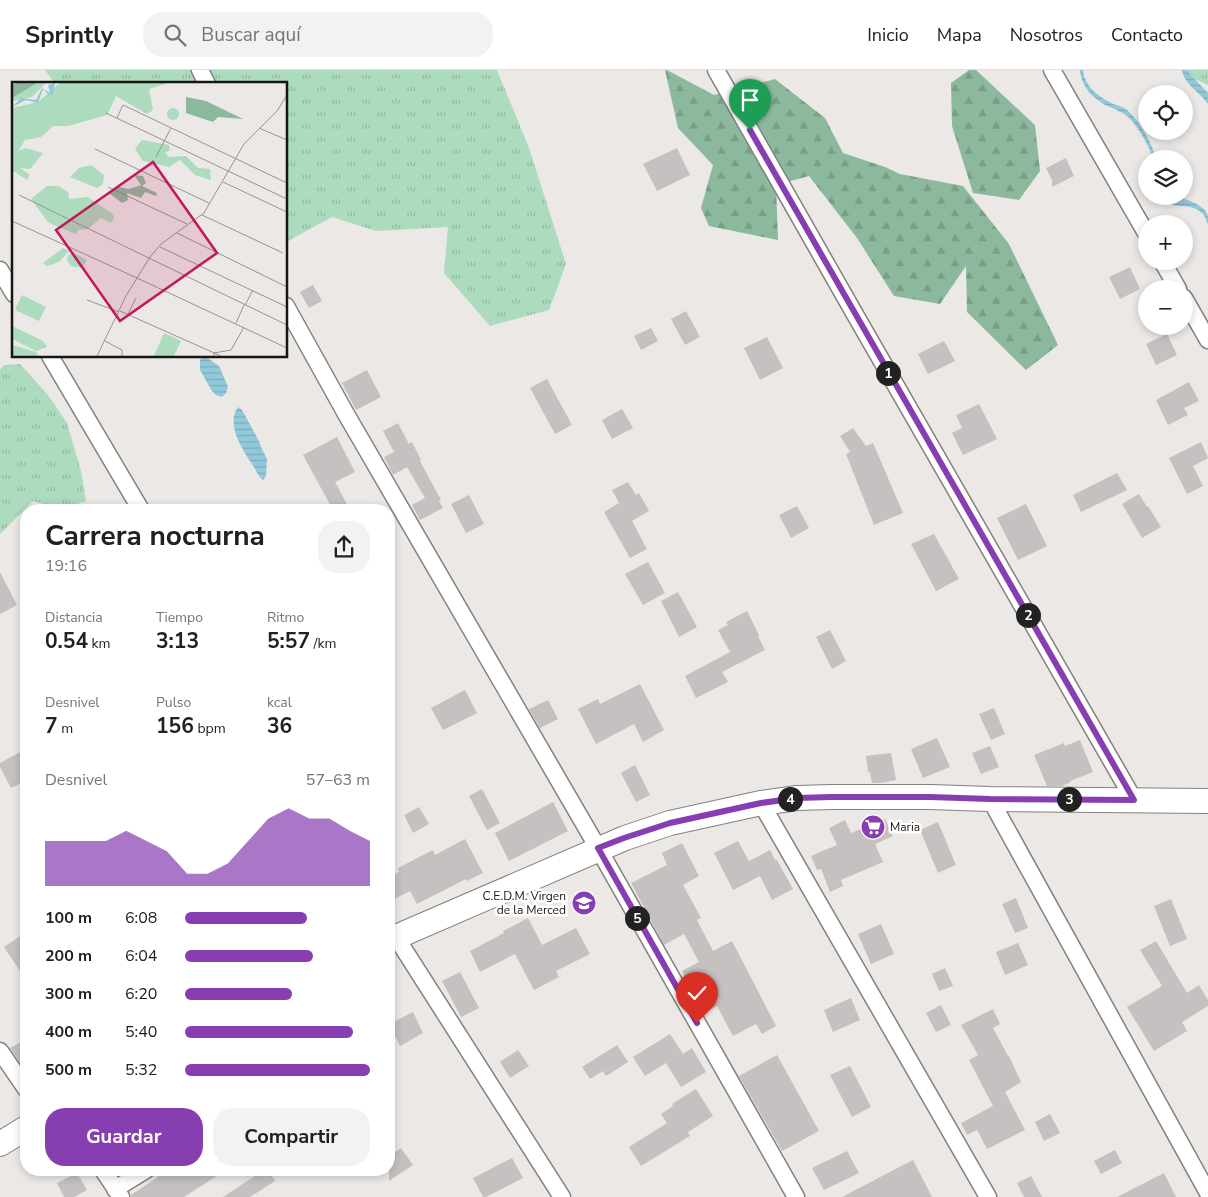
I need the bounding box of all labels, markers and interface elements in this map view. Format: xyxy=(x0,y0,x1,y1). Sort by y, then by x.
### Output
search box xyxy=(143,12,493,57)
text: Sprintly xyxy=(25,19,113,51)
icon: search xyxy=(161,21,189,49)
text: Buscar aquí xyxy=(201,22,301,48)
text: Inicio xyxy=(867,23,909,47)
text: Mapa xyxy=(937,23,982,47)
text: Nosotros xyxy=(1010,23,1083,47)
text: Contacto xyxy=(1111,23,1183,47)
pin xyxy=(729,79,771,130)
inset map xyxy=(12,82,288,358)
map controls xyxy=(1138,85,1193,335)
button: locate xyxy=(1138,85,1193,140)
icon: arrive xyxy=(736,86,764,114)
button: layers xyxy=(1138,150,1193,205)
button: + xyxy=(1138,215,1193,270)
button: − xyxy=(1138,280,1193,335)
pin: 1 xyxy=(876,360,900,386)
text: 1 xyxy=(884,364,893,383)
text: Carrera nocturna xyxy=(45,517,265,555)
button: share xyxy=(318,521,370,573)
text: 19:16 xyxy=(45,555,87,577)
pin: 2 xyxy=(1016,602,1040,628)
text: 2 xyxy=(1024,606,1033,625)
text: Distancia xyxy=(45,608,103,627)
text: Tiempo xyxy=(156,608,203,627)
text: Ritmo xyxy=(267,608,304,627)
text: 0.54 xyxy=(45,627,88,655)
text: 3:13 xyxy=(156,627,199,655)
text: 5:57 xyxy=(267,627,310,655)
text: km xyxy=(88,634,111,653)
text: /km xyxy=(310,634,337,653)
text: Desnivel xyxy=(45,693,99,712)
text: Pulso xyxy=(156,693,191,712)
text: kcal xyxy=(267,693,292,712)
text: 7 xyxy=(45,712,58,740)
text: 156 xyxy=(156,712,194,740)
text: 36 xyxy=(267,712,292,740)
text: m xyxy=(58,719,73,738)
text: bpm xyxy=(194,719,226,738)
text: Desnivel xyxy=(45,769,107,791)
text: 57–63 m xyxy=(306,769,370,791)
pin: 4 xyxy=(778,786,802,812)
pin: 3 xyxy=(1056,786,1082,812)
text: 4 xyxy=(786,790,795,809)
text: 3 xyxy=(1065,790,1074,809)
supermarket icon: Maria xyxy=(860,814,886,840)
place label: Maria xyxy=(890,819,920,835)
place label: C.E.D.M. Virgen de la Merced xyxy=(482,888,566,918)
school or university icon: C.E.D.M. Virgen de la Merced xyxy=(571,890,597,916)
pin: 5 xyxy=(624,906,650,930)
text: 100 m xyxy=(45,907,92,929)
text: 6:08 xyxy=(125,907,157,929)
text: 5 xyxy=(633,909,642,928)
text: 200 m xyxy=(45,945,92,967)
text: 6:04 xyxy=(125,945,157,967)
pin xyxy=(676,972,718,1023)
icon: check xyxy=(683,979,711,1007)
text: 300 m xyxy=(45,983,92,1005)
text: 6:20 xyxy=(125,983,157,1005)
text: 400 m xyxy=(45,1021,92,1043)
text: 5:40 xyxy=(125,1021,157,1043)
text: 500 m xyxy=(45,1059,92,1081)
text: 5:32 xyxy=(125,1059,157,1081)
button: Guardar xyxy=(45,1108,203,1166)
button: Compartir xyxy=(213,1108,370,1166)

